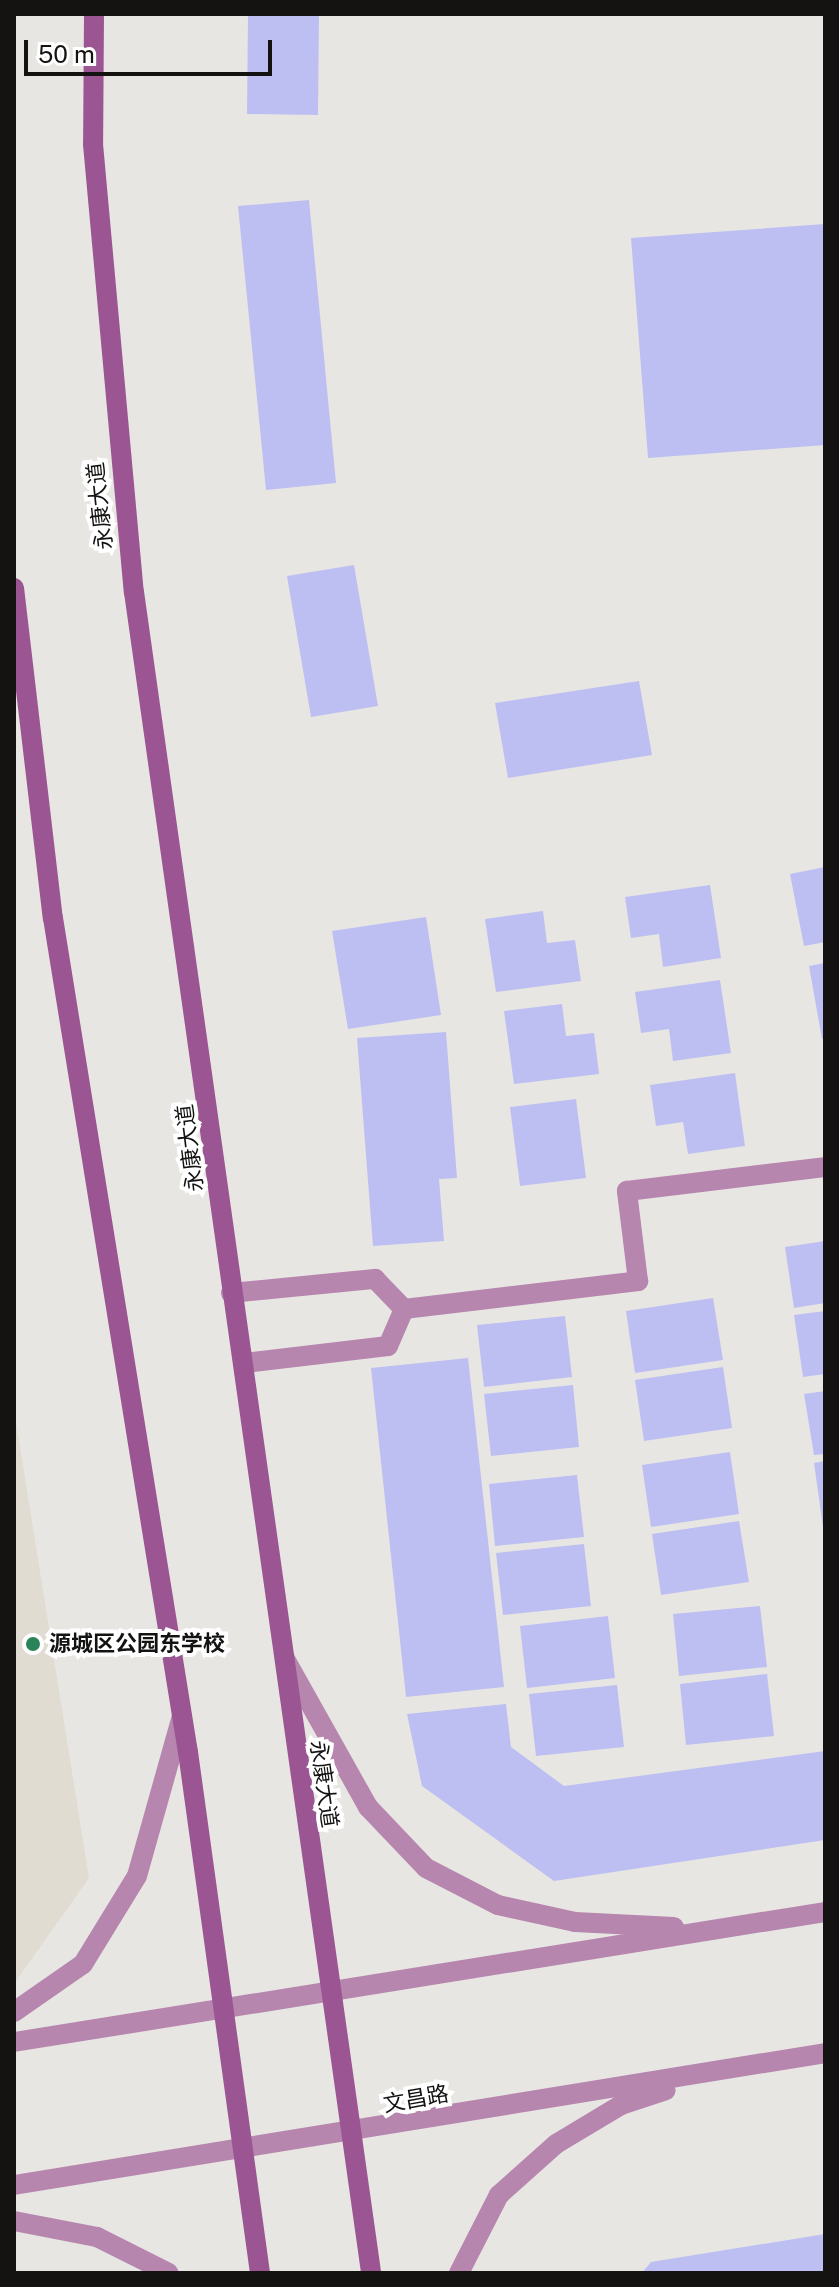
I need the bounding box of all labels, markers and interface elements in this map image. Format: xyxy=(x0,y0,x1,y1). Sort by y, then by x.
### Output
scale bar xyxy=(28,24,276,74)
text: 50 m xyxy=(38,40,95,68)
street label: 永康大道 xyxy=(82,461,118,551)
street label: 永康大道 xyxy=(172,1103,208,1193)
place label: 源城区公园东学校 xyxy=(49,1631,225,1657)
marker: 源城区公园东学校 xyxy=(24,1635,42,1653)
street label: 永康大道 xyxy=(305,1739,343,1829)
street label: 文昌路 xyxy=(381,2080,451,2118)

